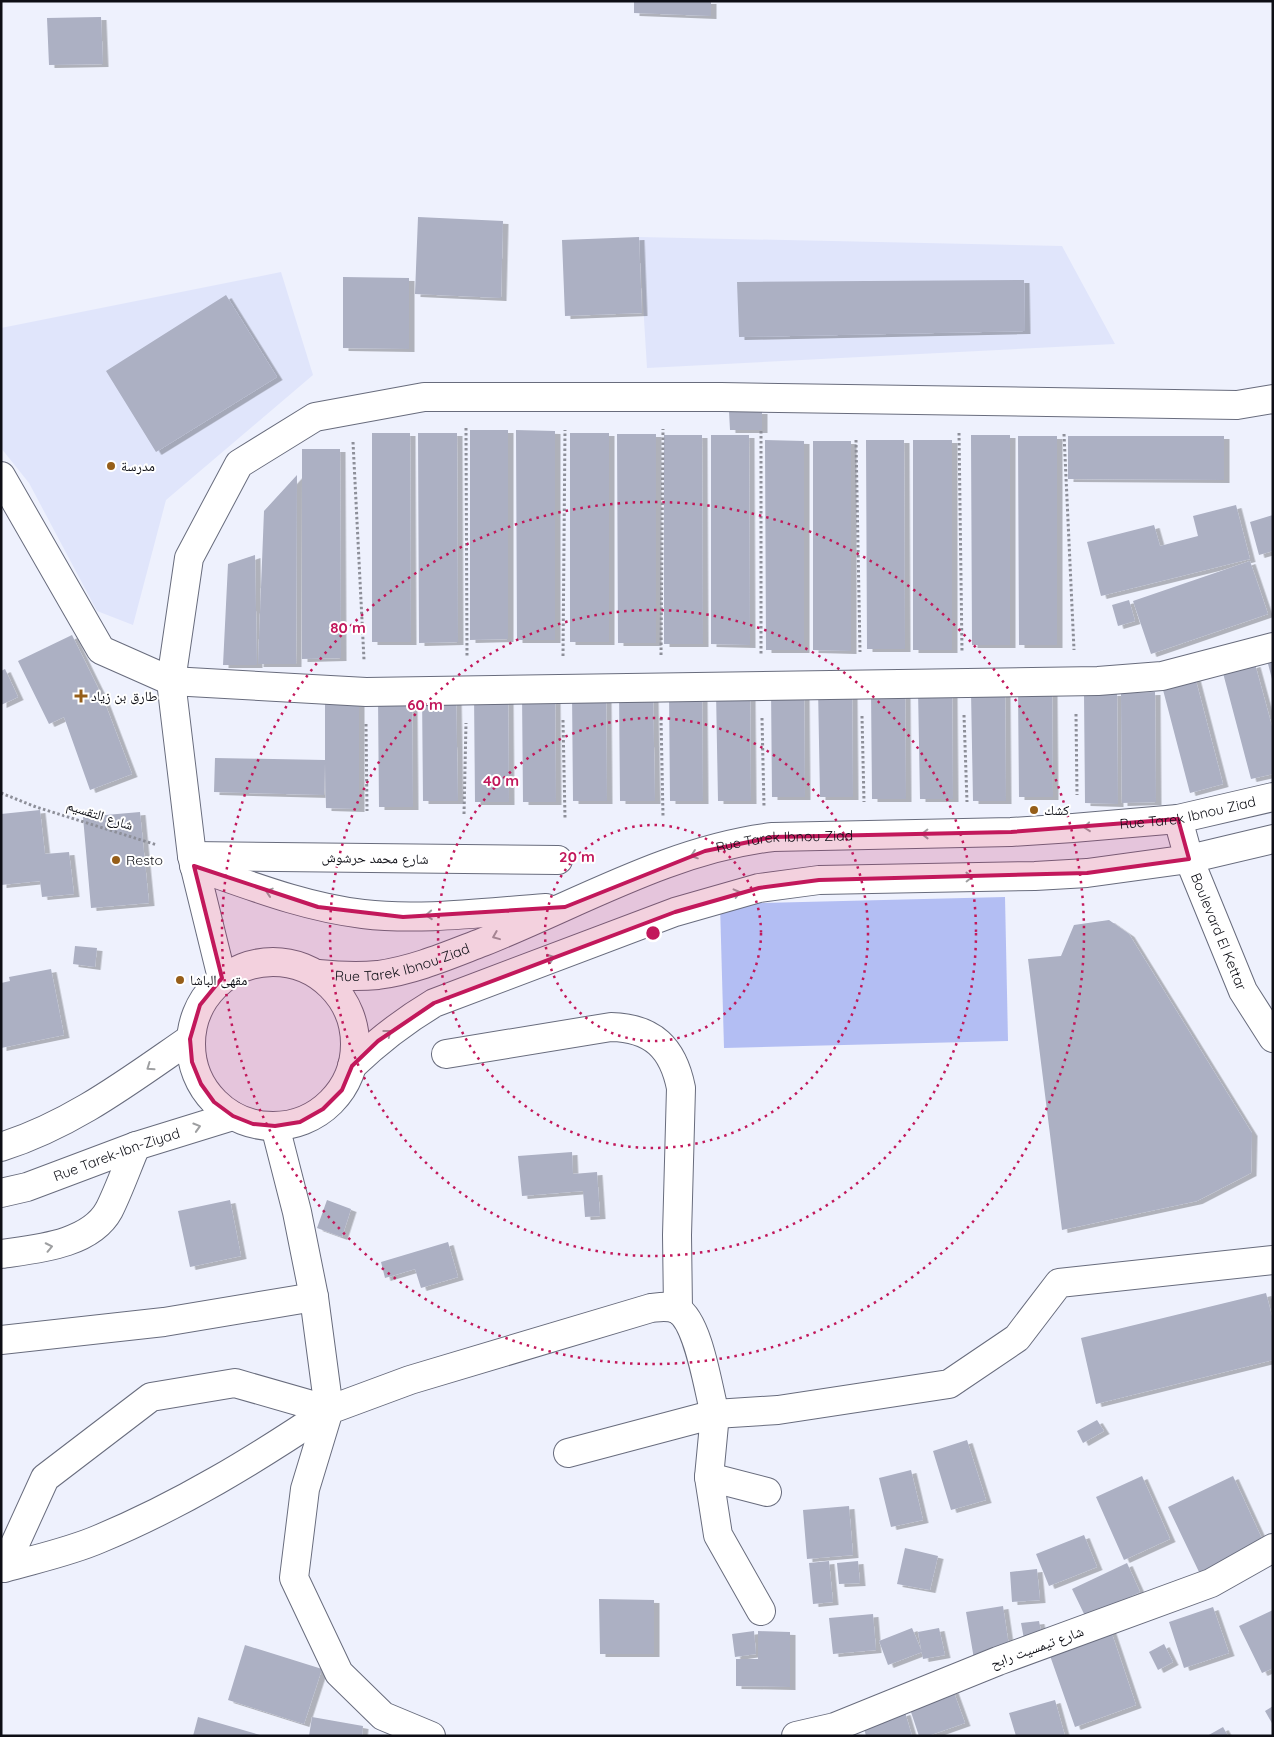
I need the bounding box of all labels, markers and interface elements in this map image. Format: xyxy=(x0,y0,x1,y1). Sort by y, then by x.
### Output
place label: مدرسة xyxy=(121,457,155,475)
marker: مدرسة xyxy=(105,460,117,472)
text: 80 m xyxy=(330,618,366,637)
place label: طارق بن زياد xyxy=(91,687,157,705)
marker: طارق بن زياد xyxy=(75,690,87,702)
text: 60 m xyxy=(407,695,443,714)
text: 40 m xyxy=(483,771,519,790)
street label: Rue Tarek Ibnou Ziad xyxy=(1119,792,1258,833)
street label: شارع التقسيم xyxy=(64,796,136,835)
place label: كشك xyxy=(1044,801,1070,819)
marker: كشك xyxy=(1028,804,1040,816)
one-way arrow xyxy=(1083,821,1091,832)
street label: Rue Tarek Ibnou Ziad xyxy=(714,826,853,857)
one-way arrow xyxy=(920,829,928,839)
text: 20 m xyxy=(559,847,595,866)
street label: شارع محمد حرشوش xyxy=(321,848,429,869)
one-way arrow xyxy=(691,849,699,859)
place label: Resto xyxy=(126,851,163,869)
marker: Resto xyxy=(110,854,122,866)
street label: Boulevard El Kettar xyxy=(1187,870,1251,994)
one-way arrow xyxy=(965,872,973,882)
one-way arrow xyxy=(265,888,274,898)
one-way arrow xyxy=(733,889,741,899)
one-way arrow xyxy=(424,909,432,920)
centre of rings xyxy=(644,924,662,942)
one-way arrow xyxy=(492,930,501,941)
street label: Rue Tarek Ibnou Ziad xyxy=(334,939,472,985)
one-way arrow xyxy=(546,954,555,964)
place label: مقهى الباشا xyxy=(190,971,247,989)
marker: مقهى الباشا xyxy=(174,974,186,986)
one-way arrow xyxy=(382,1030,391,1038)
one-way arrow xyxy=(147,1061,156,1070)
one-way arrow xyxy=(192,1123,200,1133)
street label: Rue Tarek-Ibn-Ziyad xyxy=(51,1124,182,1185)
one-way arrow xyxy=(45,1242,54,1252)
street label: شارع تيمسيت رابح xyxy=(988,1622,1086,1673)

